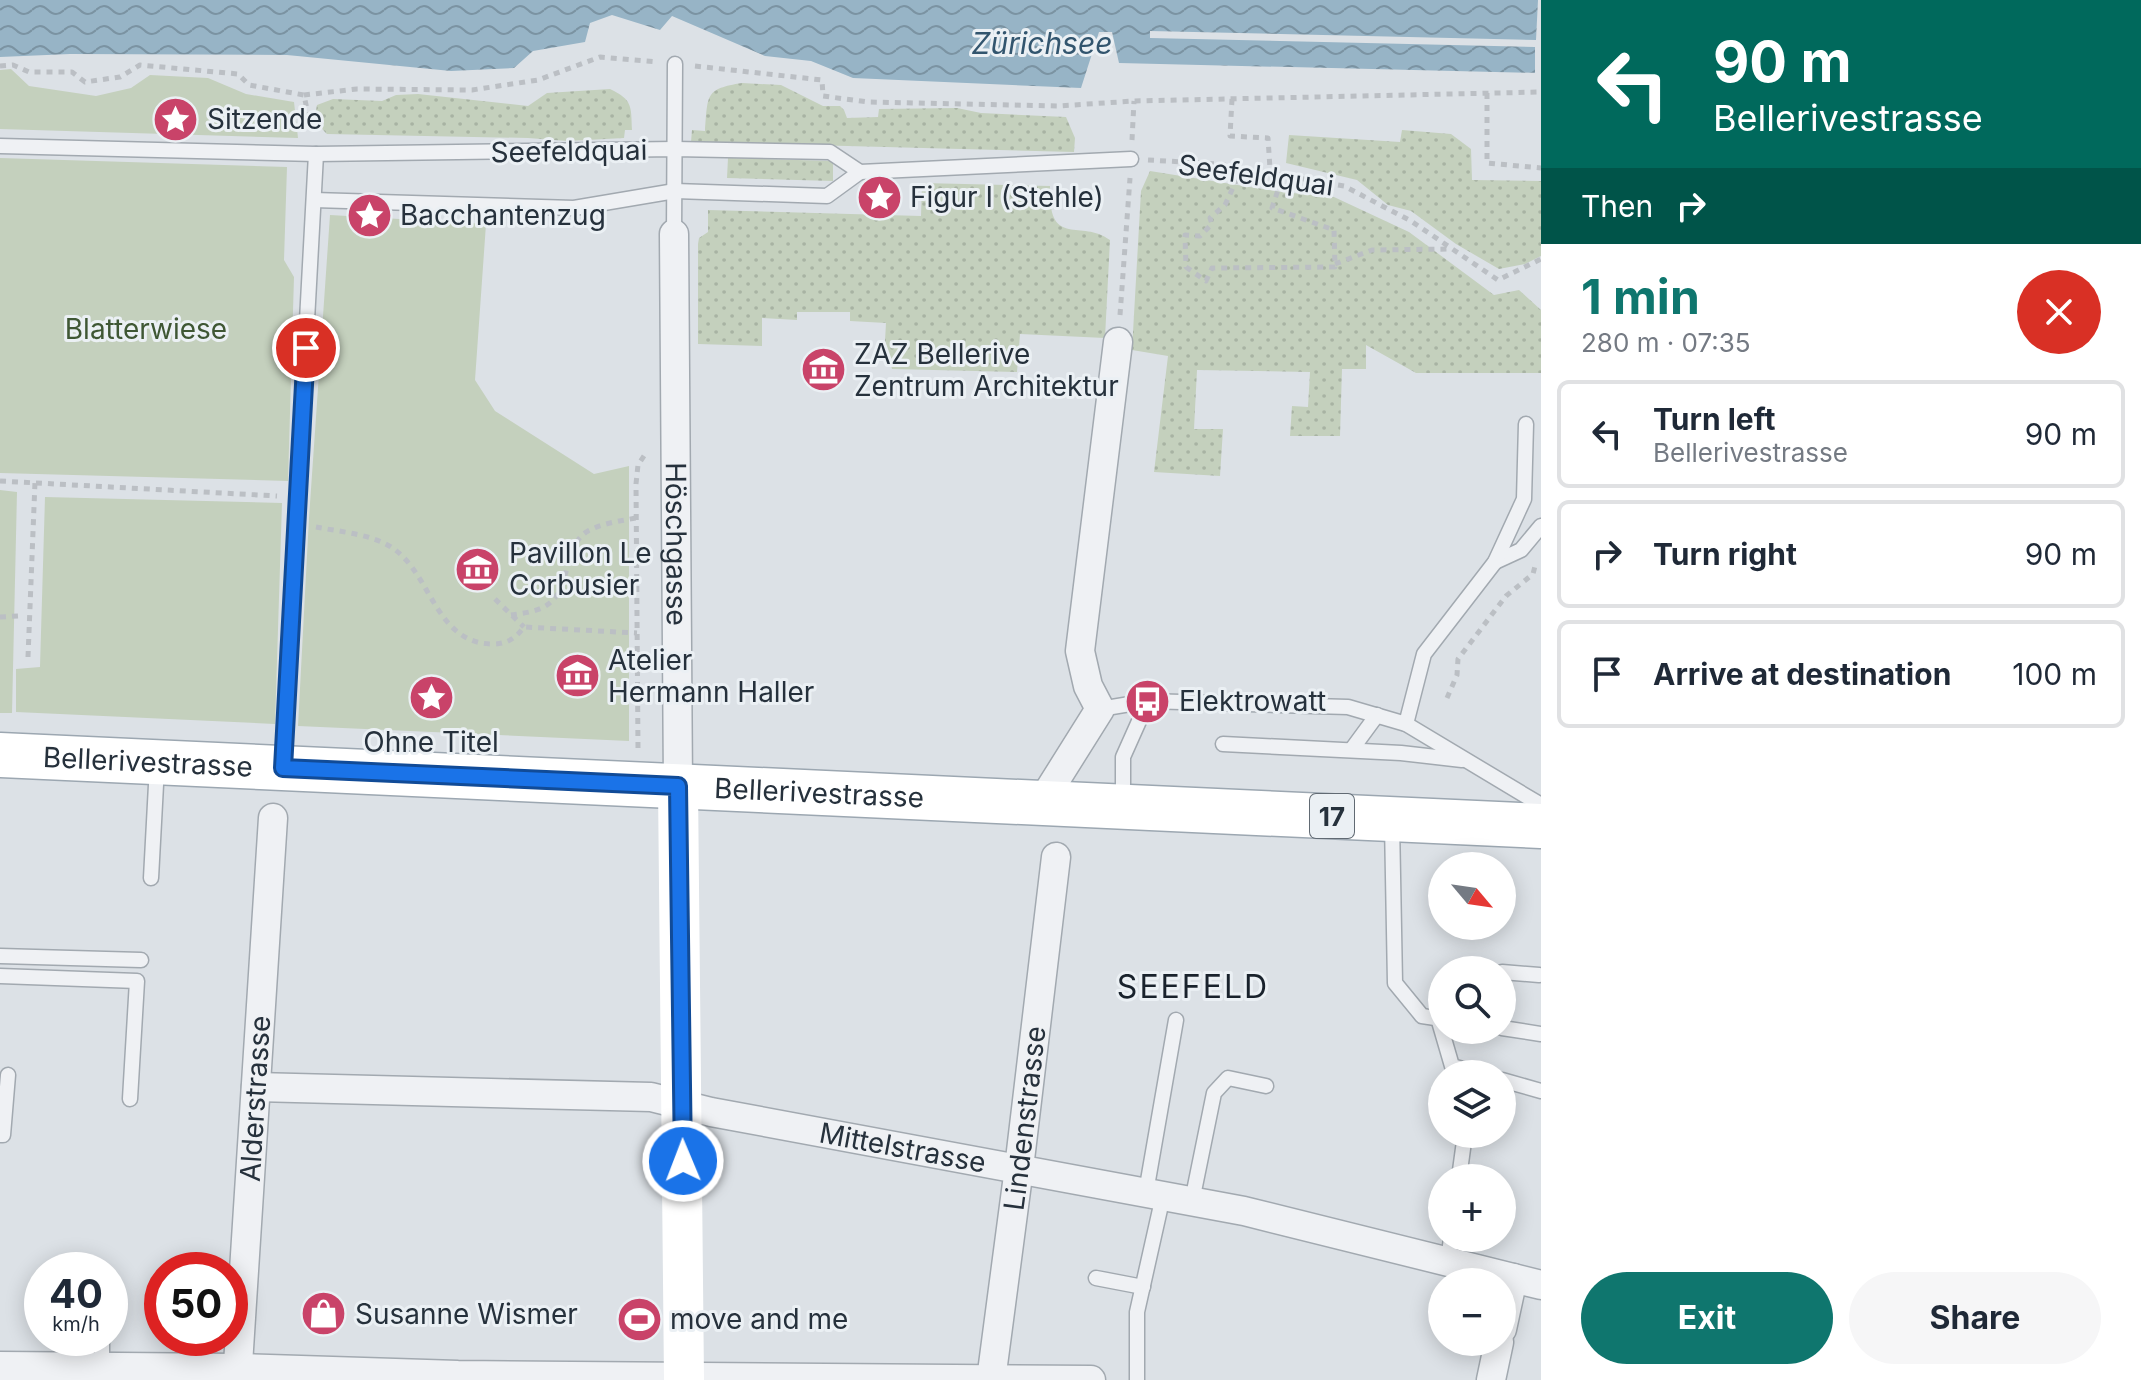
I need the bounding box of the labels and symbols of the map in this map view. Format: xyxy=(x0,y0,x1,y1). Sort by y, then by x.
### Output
water label: Zürichsee xyxy=(972,25,1112,61)
place icon: Sitzende xyxy=(152,95,200,143)
place label: Sitzende xyxy=(207,102,322,136)
street label: Seefeldquai xyxy=(490,133,648,169)
street label: Seefeldquai xyxy=(1176,147,1336,203)
place icon: Figur I (Stehle) xyxy=(855,173,903,221)
place label: Figur I (Stehle) xyxy=(910,180,1104,214)
place icon: Bacchantenzug xyxy=(345,191,393,239)
place label: Bacchantenzug xyxy=(400,198,606,232)
park label: Blatterwiese xyxy=(65,312,227,346)
pin xyxy=(272,314,340,382)
place label: ZAZ Bellerive Zentrum Architektur xyxy=(854,337,1119,403)
museum icon: ZAZ Bellerive Zentrum Architektur xyxy=(799,346,847,394)
street label: Höschgasse xyxy=(659,462,694,626)
place label: Pavillon Le Corbusier xyxy=(509,536,652,602)
museum icon: Pavillon Le Corbusier xyxy=(454,545,502,593)
place label: Atelier Hermann Haller xyxy=(608,643,814,709)
museum icon: Atelier Hermann Haller xyxy=(553,652,601,700)
place icon: Ohne Titel xyxy=(407,674,455,722)
bus stop icon: Elektrowatt xyxy=(1124,677,1172,725)
place label: Elektrowatt xyxy=(1179,684,1326,718)
place label: Ohne Titel xyxy=(363,725,499,759)
street label: Bellerivestrasse xyxy=(42,740,253,784)
street label: Bellerivestrasse xyxy=(713,771,925,815)
road number: 17 xyxy=(1310,794,1354,838)
north arrow xyxy=(1428,852,1516,940)
district label: SEEFELD xyxy=(1117,967,1269,1006)
street label: Alderstrasse xyxy=(233,1015,277,1183)
street label: Lindenstrasse xyxy=(997,1024,1053,1212)
street label: Mittelstrasse xyxy=(817,1115,989,1180)
position arrow xyxy=(641,1119,725,1203)
speed limit sign: 50 xyxy=(144,1252,248,1356)
shop icon: Susanne Wismer xyxy=(300,1290,348,1338)
sports icon: move and me xyxy=(615,1295,663,1343)
place label: Susanne Wismer xyxy=(355,1297,578,1331)
place label: move and me xyxy=(670,1302,848,1336)

